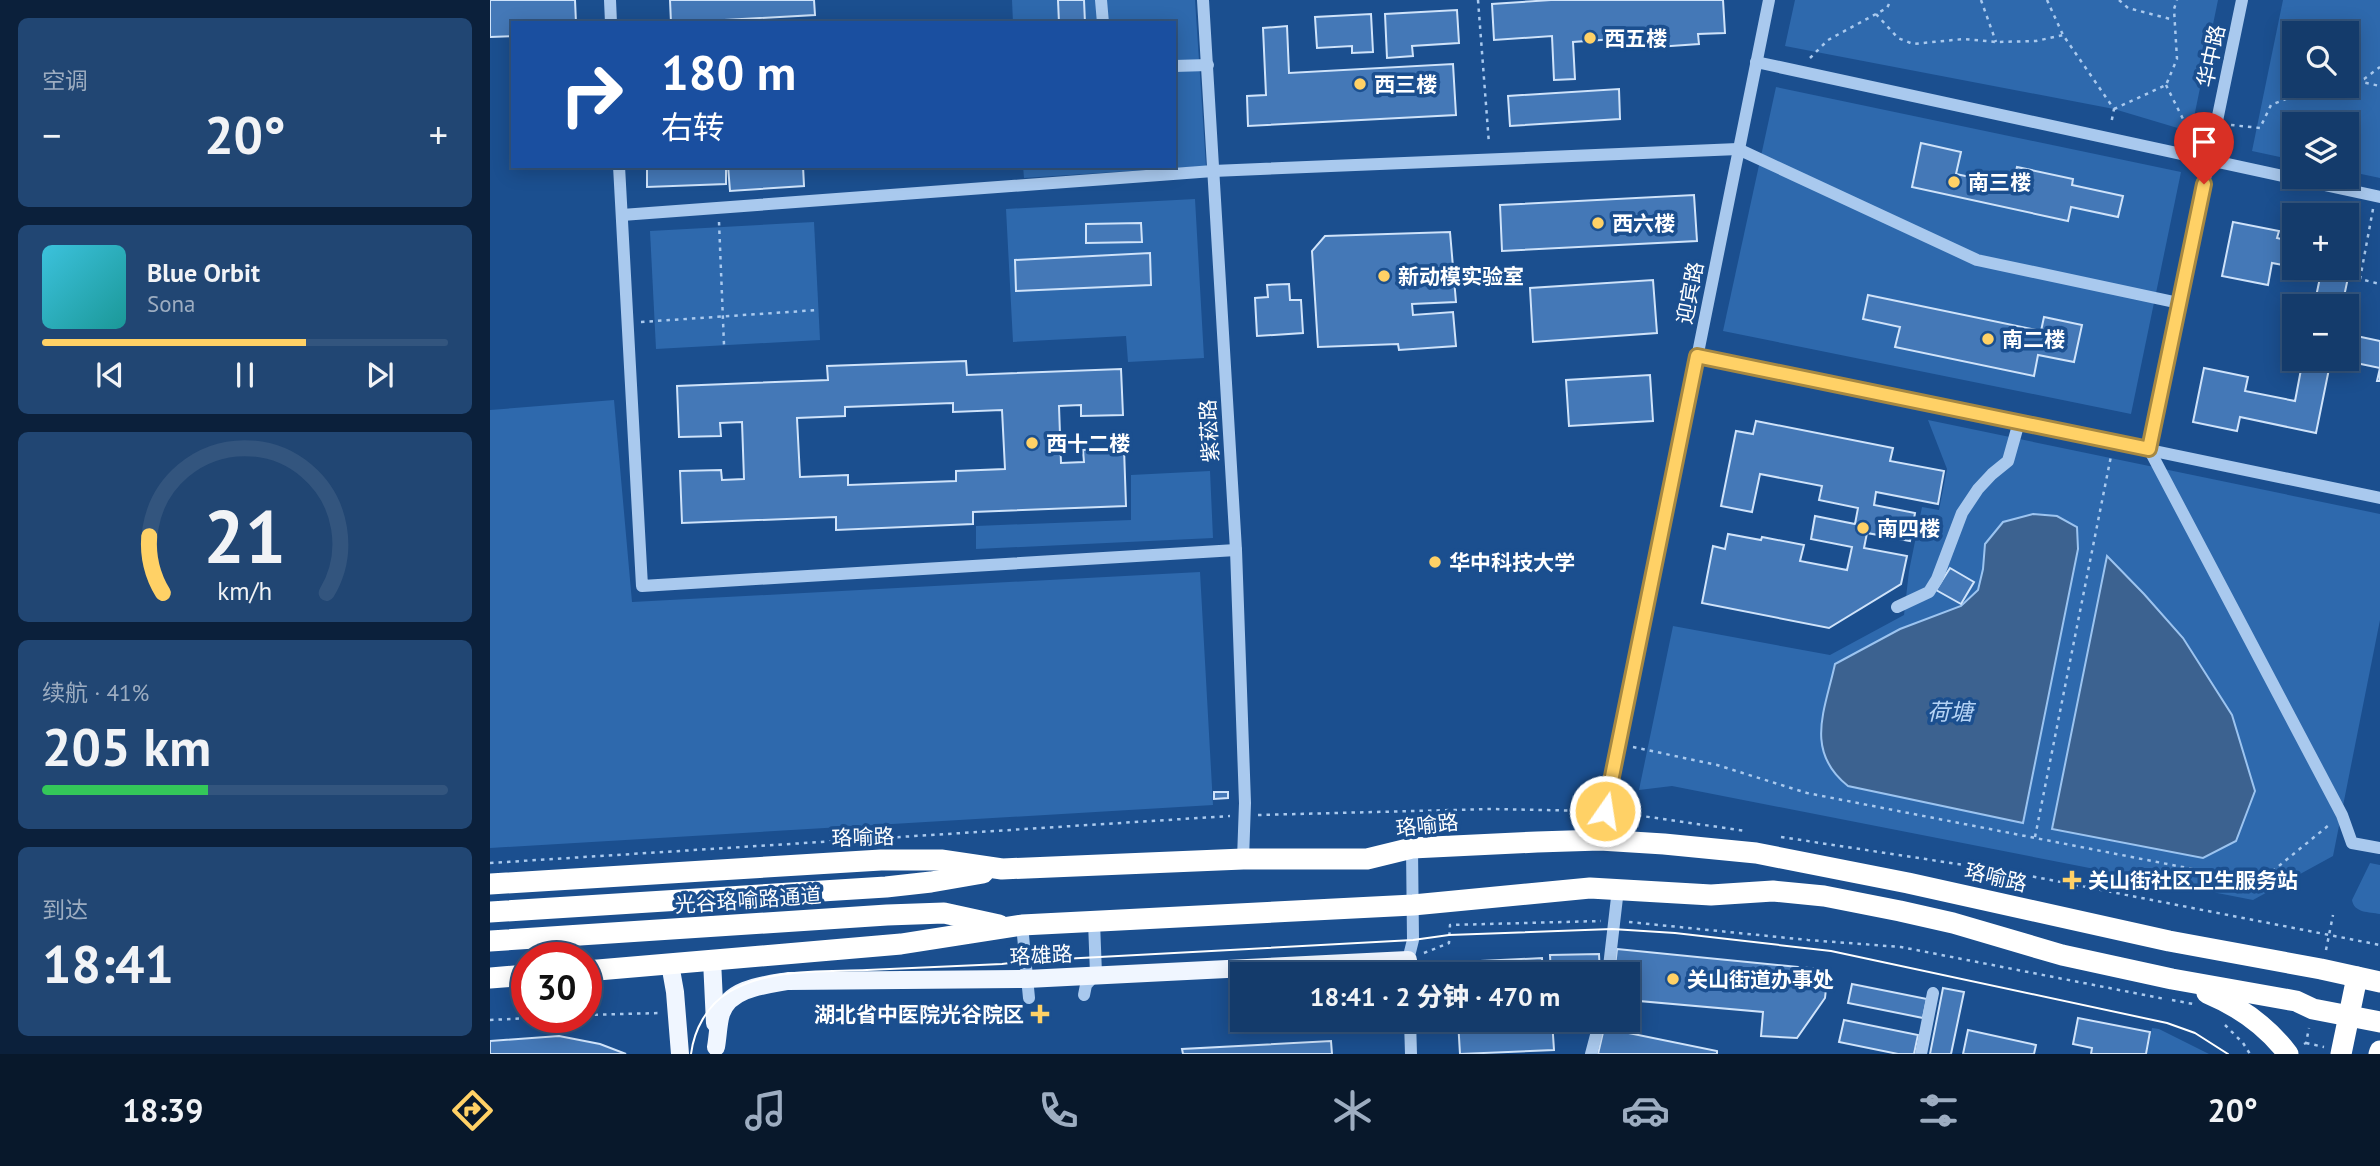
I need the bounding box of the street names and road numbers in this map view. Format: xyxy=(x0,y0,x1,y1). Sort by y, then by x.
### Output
street label: 华中路 xyxy=(2191,22,2231,90)
street label: 迎宾路 xyxy=(1671,260,1709,326)
street label: 紫菘路 xyxy=(1194,399,1224,463)
street label: 珞喻路 xyxy=(1394,808,1460,842)
street label: 珞喻路 xyxy=(831,822,895,852)
street label: 珞喻路 xyxy=(1962,857,2030,897)
street label: 光谷珞喻路通道 xyxy=(674,881,822,919)
street label: 珞雄路 xyxy=(1009,940,1073,970)

